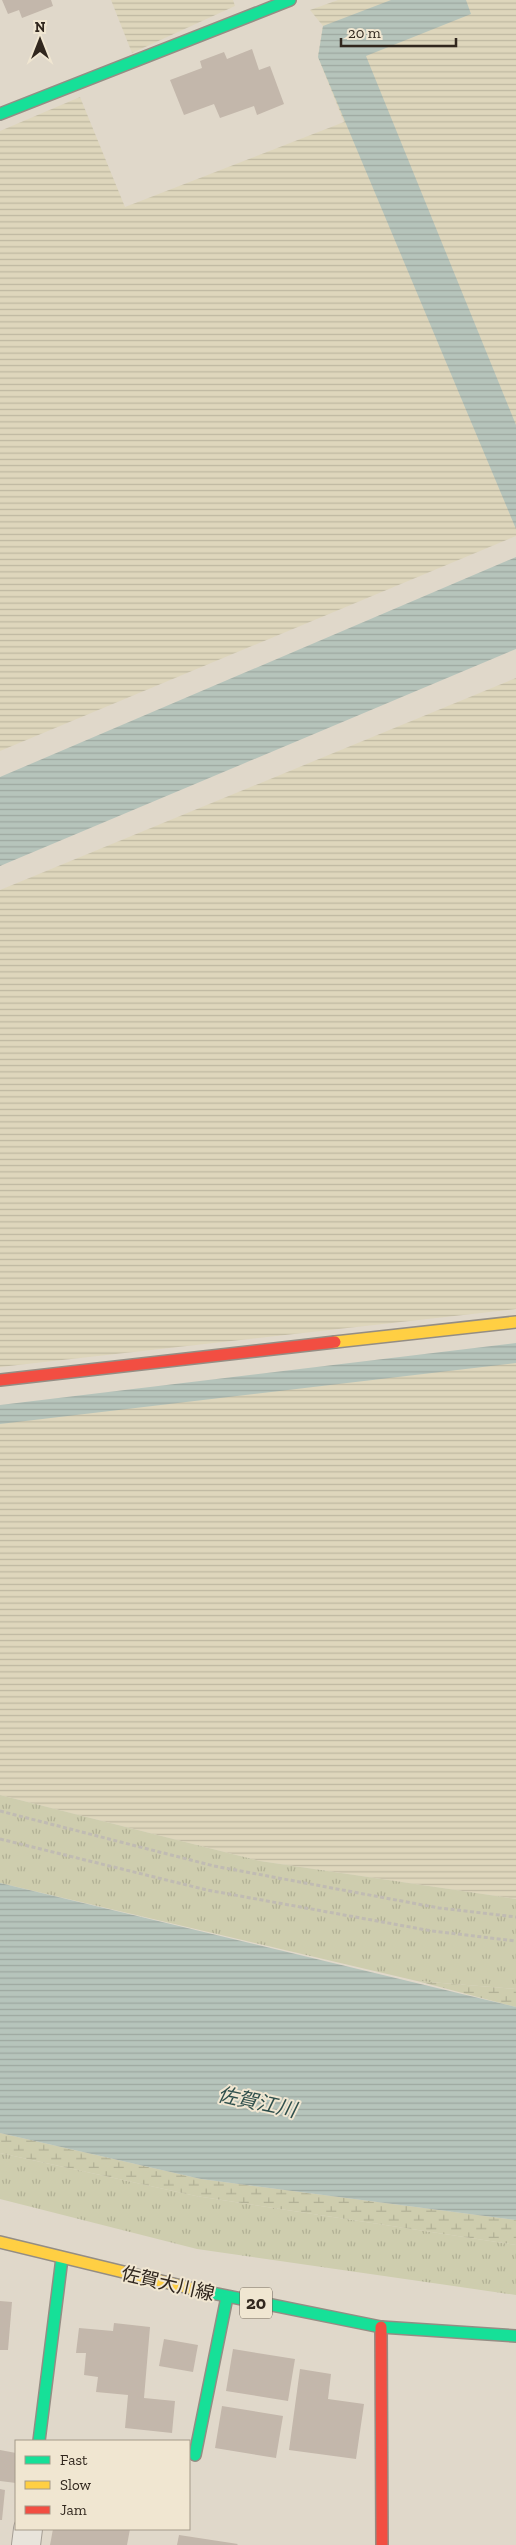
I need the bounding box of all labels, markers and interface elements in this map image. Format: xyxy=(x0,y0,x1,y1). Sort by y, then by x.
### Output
north arrow xyxy=(15,15,65,65)
scale bar xyxy=(341,15,456,47)
text: N xyxy=(35,19,46,36)
text: 20 m xyxy=(348,24,381,42)
water label: 佐賀江川 xyxy=(215,2082,301,2122)
street label: 佐賀大川線 xyxy=(119,2262,217,2305)
road number: 20 xyxy=(240,2288,272,2318)
legend xyxy=(15,2440,190,2530)
text: Fast xyxy=(60,2451,88,2469)
text: Slow xyxy=(60,2476,92,2494)
text: Jam xyxy=(60,2501,87,2519)

